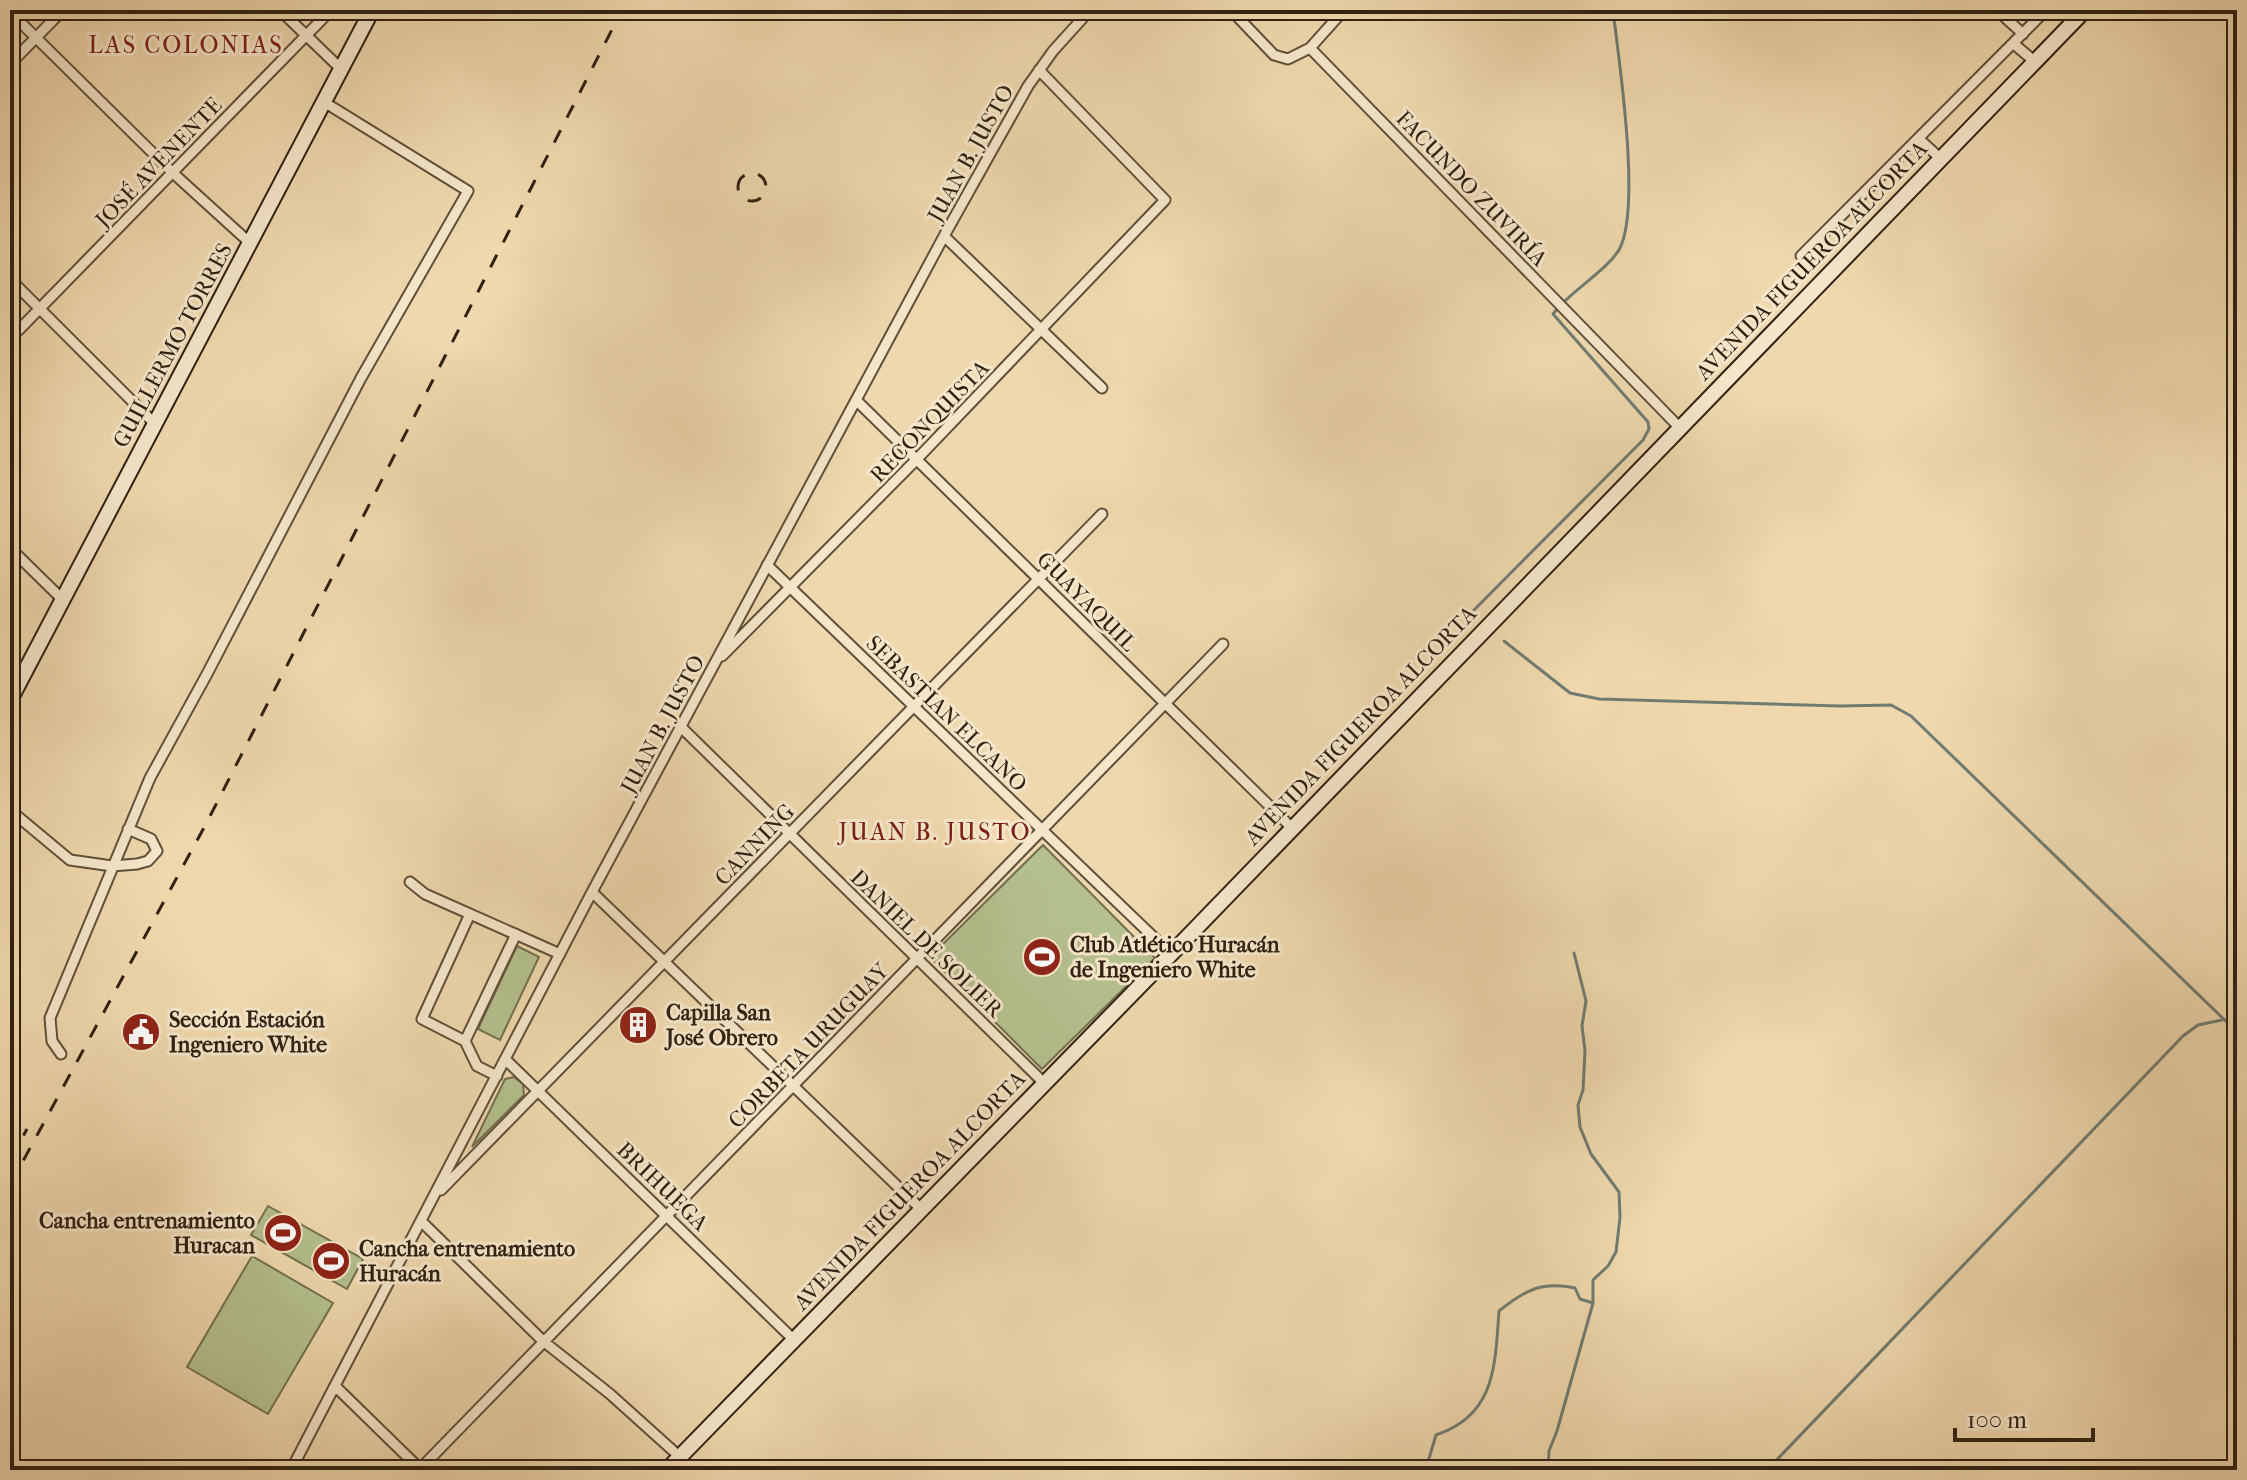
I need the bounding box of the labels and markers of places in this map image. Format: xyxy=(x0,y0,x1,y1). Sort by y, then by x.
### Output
place label: Club Atlético Huracán de Ingeniero White xyxy=(1070,932,1280,983)
sports icon: Club Atlético Huracán de Ingeniero White xyxy=(1021,936,1063,978)
place label: Capilla San José Obrero xyxy=(664,1000,778,1051)
building icon: Capilla San José Obrero xyxy=(617,1004,659,1046)
place label: Sección Estación Ingeniero White xyxy=(169,1007,327,1058)
public building icon: Sección Estación Ingeniero White xyxy=(120,1011,162,1053)
place label: Cancha entrenamiento Huracan xyxy=(39,1208,255,1259)
sports icon: Cancha entrenamiento Huracan xyxy=(262,1212,304,1254)
place label: Cancha entrenamiento Huracán xyxy=(359,1236,575,1287)
sports icon: Cancha entrenamiento Huracán xyxy=(310,1240,352,1282)

